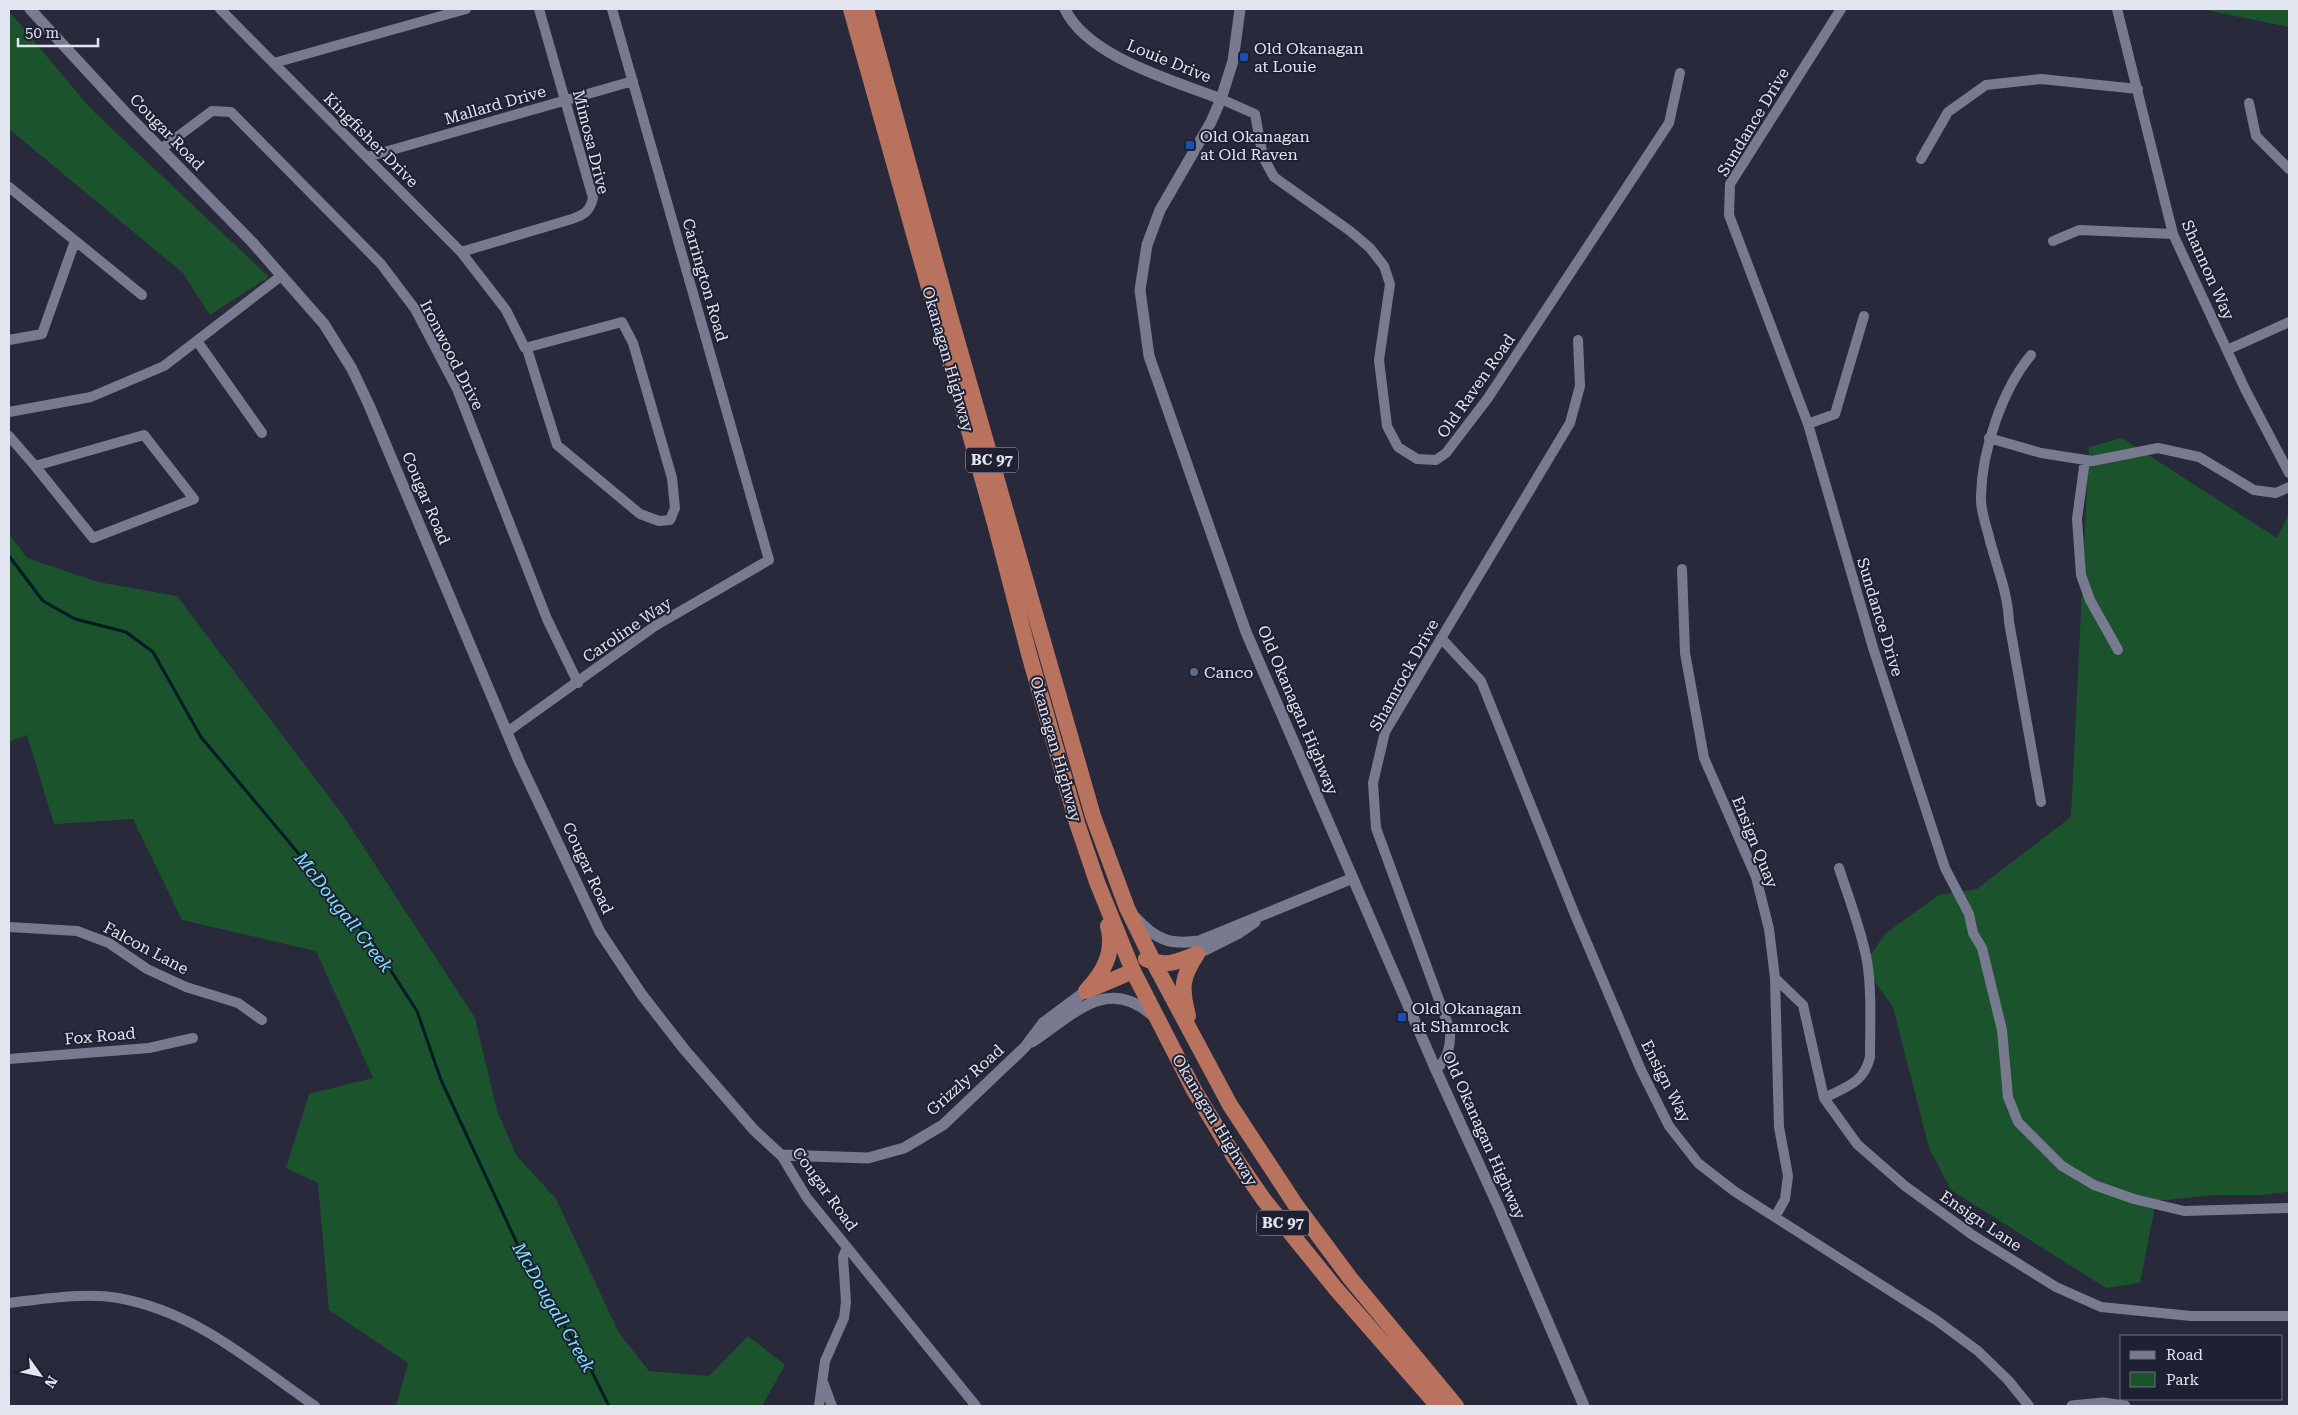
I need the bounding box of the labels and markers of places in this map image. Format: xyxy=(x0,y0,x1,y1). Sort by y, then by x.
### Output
place label: Old Okanagan at Louie xyxy=(1254,39,1364,76)
marker: Old Okanagan at Louie xyxy=(1238,51,1250,63)
place label: Old Okanagan at Old Raven xyxy=(1200,127,1310,164)
marker: Old Okanagan at Old Raven xyxy=(1184,139,1196,151)
place label: Canco xyxy=(1204,663,1253,682)
marker: Canco xyxy=(1188,666,1200,678)
place label: Old Okanagan at Shamrock xyxy=(1412,999,1522,1036)
marker: Old Okanagan at Shamrock xyxy=(1396,1011,1408,1023)

